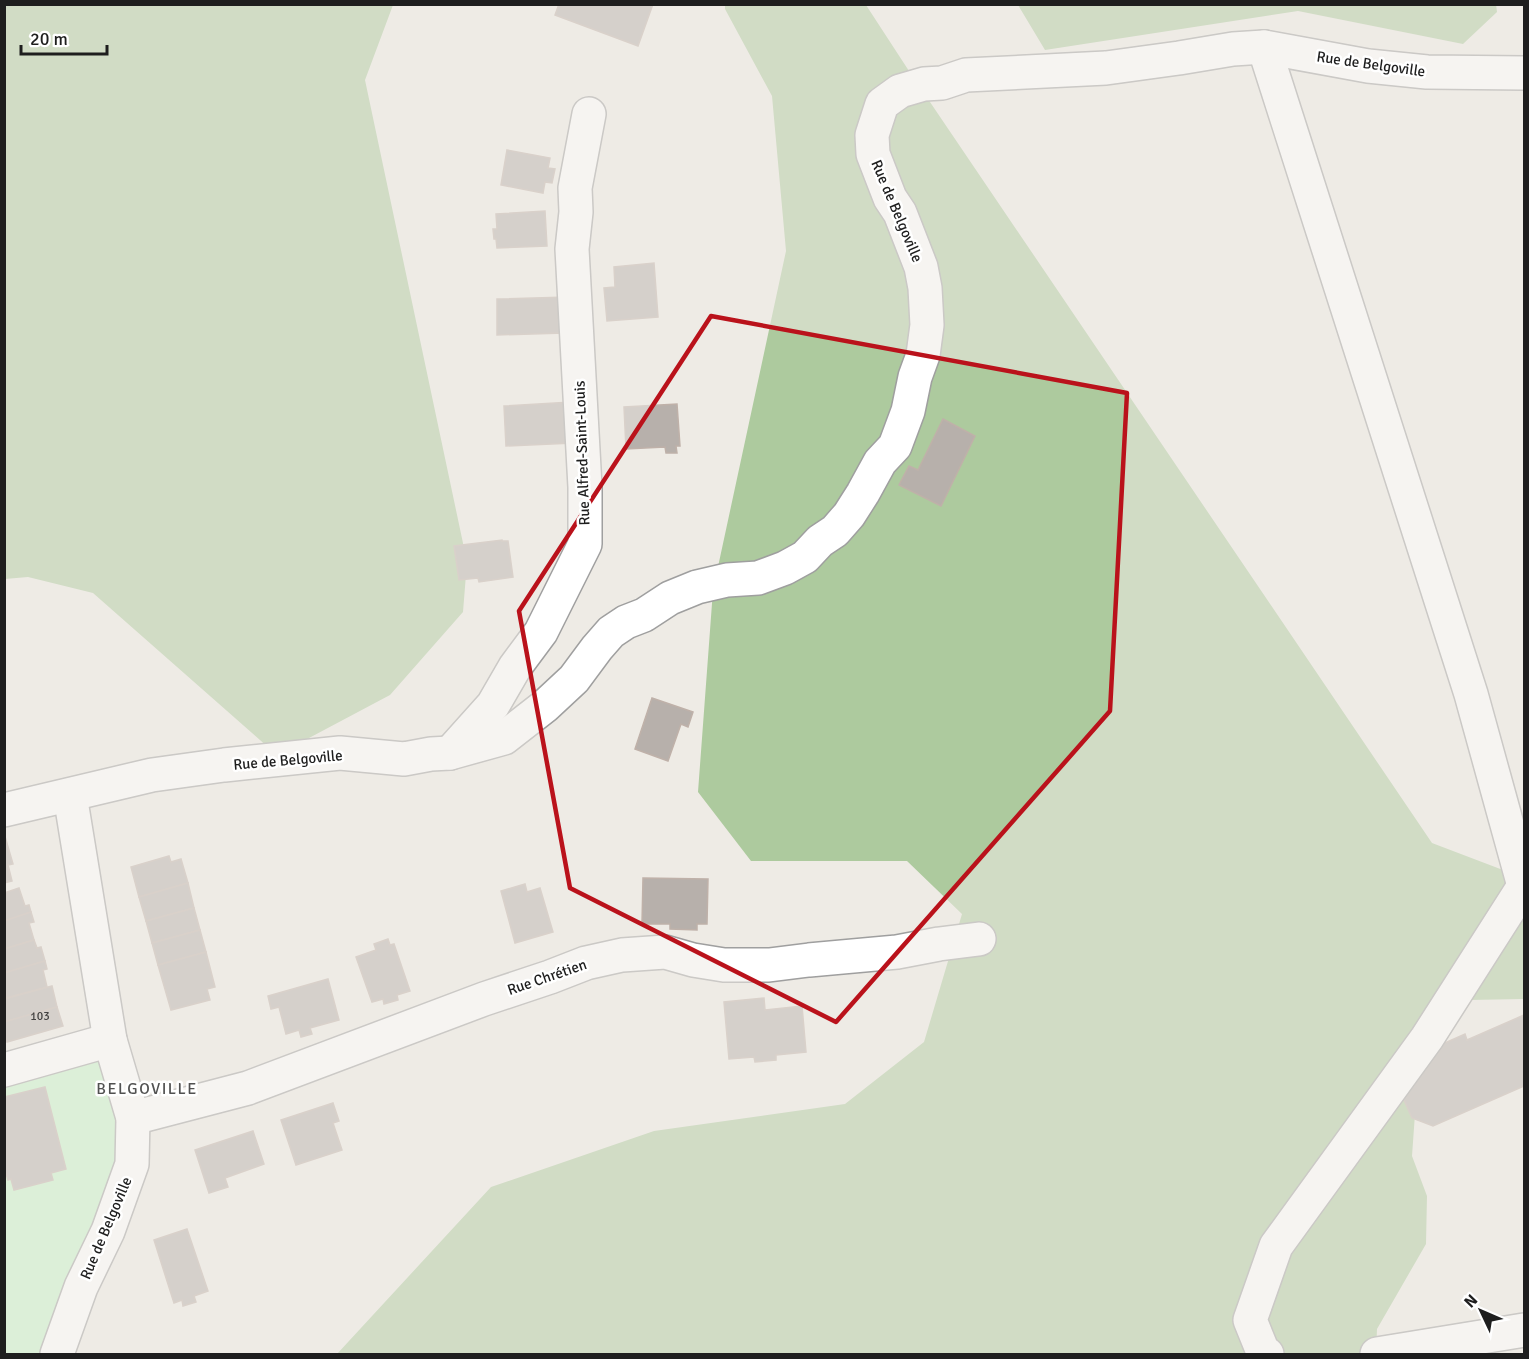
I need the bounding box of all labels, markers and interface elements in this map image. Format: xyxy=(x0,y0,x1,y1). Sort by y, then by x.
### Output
scale bar xyxy=(21,18,106,56)
text: 20 m xyxy=(30,28,68,50)
street label: Rue de Belgoville xyxy=(1315,47,1427,81)
street label: Rue de Belgoville xyxy=(867,157,927,265)
street label: Rue Alfred-Saint-Louis xyxy=(570,380,594,526)
street label: Rue de Belgoville xyxy=(233,746,343,774)
street label: Rue Chrétien xyxy=(505,955,589,999)
house number: 103 xyxy=(30,1009,50,1024)
district label: BELGOVILLE xyxy=(96,1079,198,1099)
street label: Rue de Belgoville xyxy=(76,1174,136,1282)
north arrow xyxy=(1451,1281,1511,1341)
text: N xyxy=(1460,1290,1482,1312)

